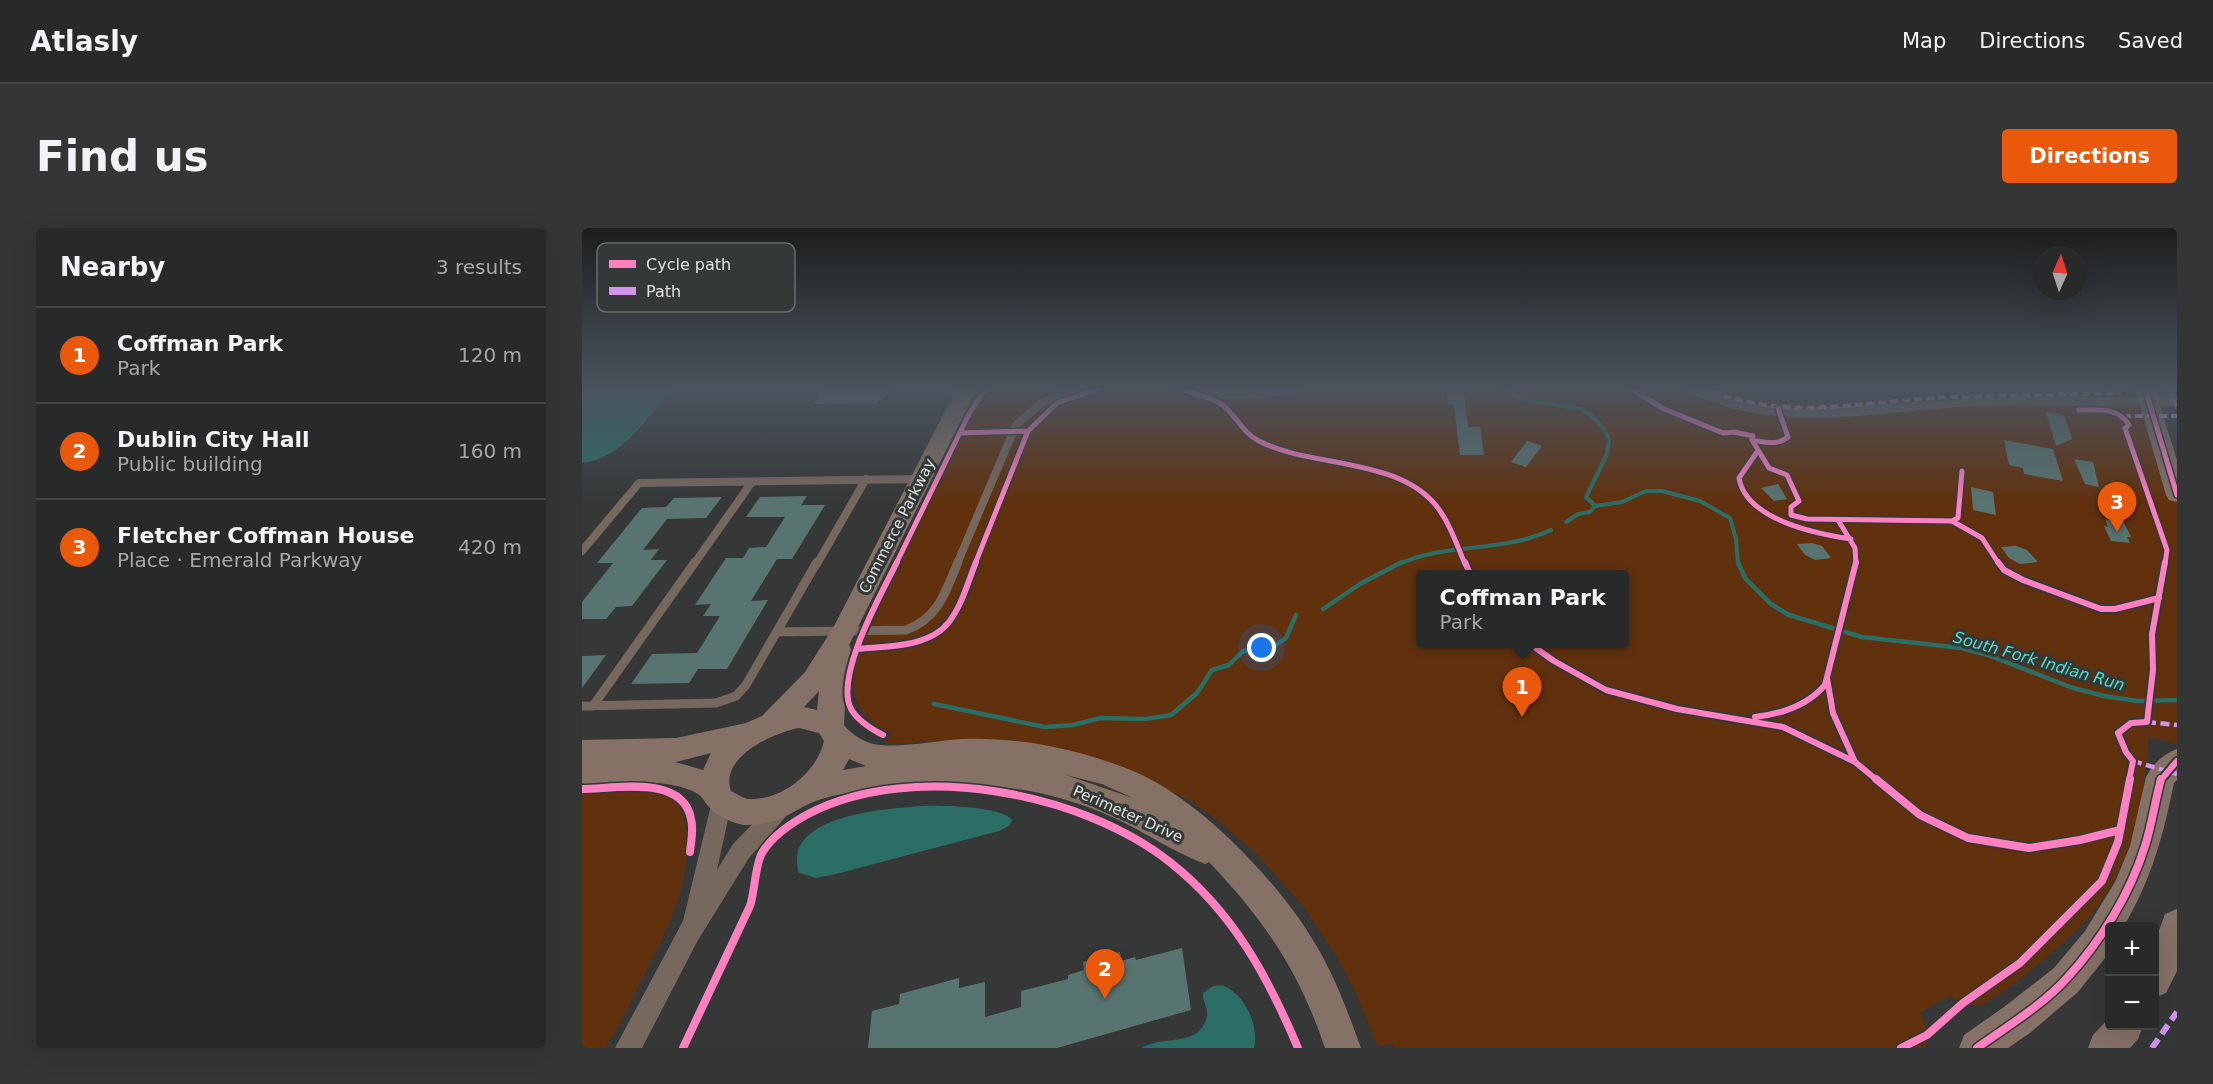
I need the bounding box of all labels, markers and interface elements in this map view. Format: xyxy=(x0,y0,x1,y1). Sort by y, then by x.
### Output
text: Atlasly xyxy=(30,25,138,58)
text: Map xyxy=(1902,29,1946,53)
text: Directions xyxy=(1979,29,2085,53)
text: Saved xyxy=(2118,29,2183,53)
button: Directions xyxy=(2002,129,2177,183)
text: Find us xyxy=(36,132,209,181)
legend xyxy=(597,243,795,312)
north arrow xyxy=(2033,246,2087,300)
text: Nearby xyxy=(60,252,165,282)
text: 3 results xyxy=(436,255,522,279)
text: Cycle path xyxy=(646,255,731,274)
text: Path xyxy=(646,282,681,301)
text: Coffman Park xyxy=(117,331,283,356)
text: 1 xyxy=(73,343,86,367)
text: 120 m xyxy=(458,343,522,367)
text: Park xyxy=(117,356,160,380)
text: Dublin City Hall xyxy=(117,427,310,452)
text: 2 xyxy=(73,439,86,463)
text: 160 m xyxy=(458,439,522,463)
text: Public building xyxy=(117,452,263,476)
street label: Commerce Parkway xyxy=(855,455,939,596)
pin: 3 xyxy=(2098,482,2137,532)
text: Fletcher Coffman House xyxy=(117,523,415,548)
text: 3 xyxy=(73,535,86,559)
text: 420 m xyxy=(458,535,522,559)
text: Place · Emerald Parkway xyxy=(117,548,362,572)
popup xyxy=(1416,570,1629,648)
text: Coffman Park xyxy=(1439,585,1606,610)
text: Park xyxy=(1439,610,1483,634)
water label: South Fork Indian Run xyxy=(1951,627,2127,695)
your location xyxy=(1247,633,1276,662)
pin: 1 xyxy=(1502,668,1542,717)
street label: Perimeter Drive xyxy=(1070,782,1186,846)
map controls xyxy=(2105,922,2159,1030)
button: + xyxy=(2105,922,2159,976)
pin: 2 xyxy=(1086,950,1124,999)
button: − xyxy=(2105,976,2159,1030)

